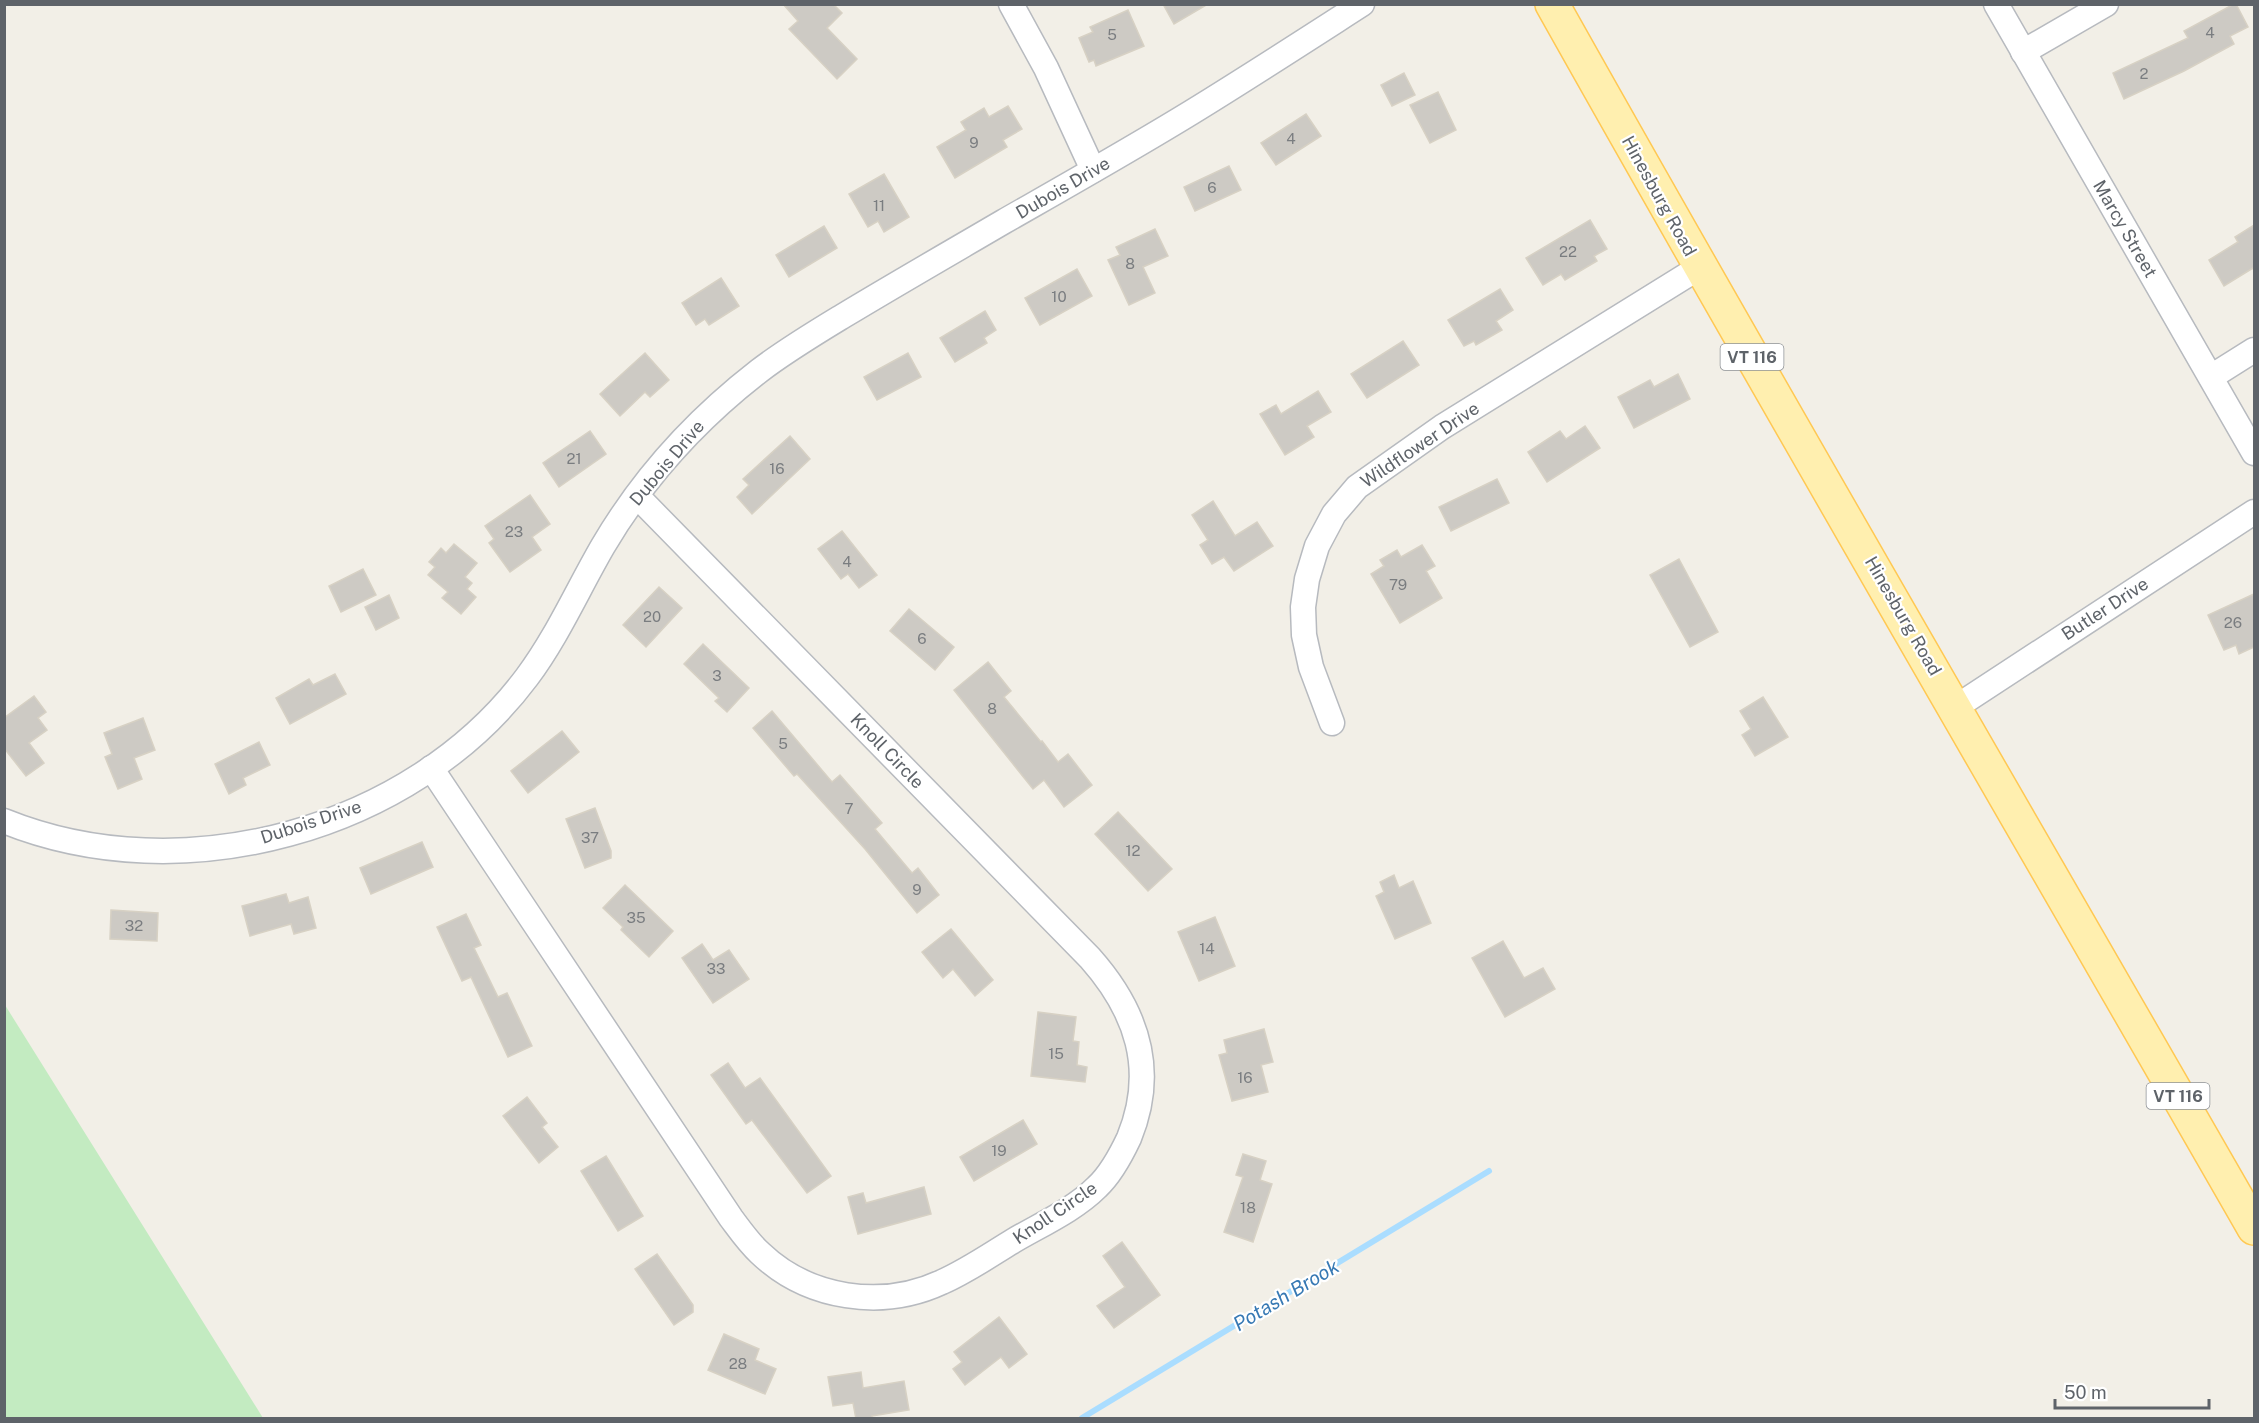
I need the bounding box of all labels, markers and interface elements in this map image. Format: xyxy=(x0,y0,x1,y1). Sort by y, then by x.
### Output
house number: 4 xyxy=(2205,24,2215,41)
house number: 5 xyxy=(1107,26,1117,43)
house number: 2 xyxy=(2140,65,2149,82)
house number: 4 xyxy=(1286,130,1296,147)
street label: Hinesburg Road xyxy=(1618,132,1701,260)
house number: 9 xyxy=(969,134,979,151)
street label: Dubois Drive xyxy=(1012,152,1113,223)
street label: Marcy Street xyxy=(2089,176,2162,281)
house number: 6 xyxy=(1207,179,1217,196)
house number: 11 xyxy=(873,197,885,214)
house number: 22 xyxy=(1559,243,1577,260)
house number: 8 xyxy=(1125,255,1135,272)
house number: 10 xyxy=(1051,288,1067,305)
road number: VT 116 xyxy=(1720,344,1784,370)
street label: Wildflower Drive xyxy=(1357,397,1483,492)
street label: Dubois Drive xyxy=(625,416,708,510)
house number: 21 xyxy=(566,450,582,467)
house number: 16 xyxy=(769,460,785,477)
house number: 23 xyxy=(505,523,523,540)
street label: Hinesburg Road xyxy=(1861,552,1946,679)
house number: 4 xyxy=(842,553,852,570)
street label: Butler Drive xyxy=(2057,573,2152,644)
house number: 79 xyxy=(1389,576,1407,593)
house number: 20 xyxy=(643,608,661,625)
house number: 26 xyxy=(2224,614,2242,631)
house number: 6 xyxy=(917,630,927,647)
house number: 3 xyxy=(712,667,722,684)
house number: 8 xyxy=(987,700,997,717)
street label: Knoll Circle xyxy=(846,709,928,793)
house number: 5 xyxy=(778,735,788,752)
street label: Dubois Drive xyxy=(258,795,364,848)
house number: 7 xyxy=(844,800,854,817)
house number: 37 xyxy=(581,829,599,846)
house number: 12 xyxy=(1125,842,1141,859)
house number: 9 xyxy=(912,881,922,898)
house number: 35 xyxy=(626,909,646,926)
house number: 32 xyxy=(125,917,143,934)
house number: 14 xyxy=(1199,940,1215,957)
house number: 33 xyxy=(707,960,725,977)
house number: 15 xyxy=(1048,1045,1064,1062)
house number: 16 xyxy=(1237,1069,1253,1086)
road number: VT 116 xyxy=(2146,1083,2210,1109)
house number: 19 xyxy=(991,1142,1007,1159)
street label: Knoll Circle xyxy=(1009,1177,1101,1248)
house number: 18 xyxy=(1240,1199,1256,1216)
water label: Potash Brook xyxy=(1229,1254,1343,1336)
house number: 28 xyxy=(729,1355,747,1372)
scale bar xyxy=(2055,1372,2210,1410)
text: 50 m xyxy=(2064,1382,2107,1403)

